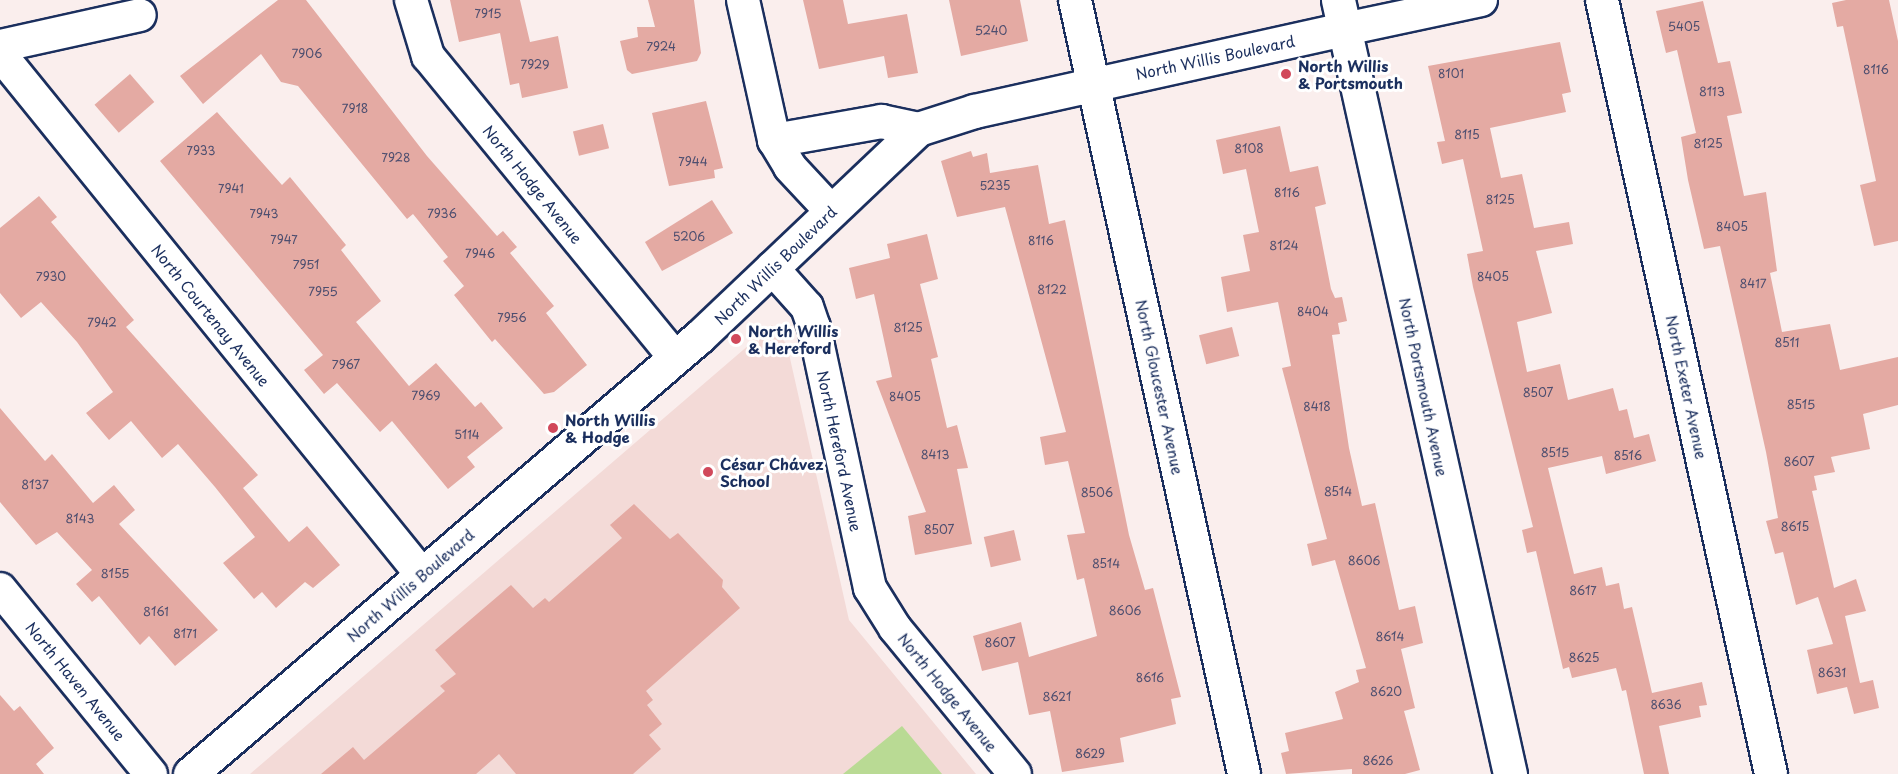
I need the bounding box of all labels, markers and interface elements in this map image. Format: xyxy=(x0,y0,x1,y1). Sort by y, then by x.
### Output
house number: 7915 xyxy=(474,7,502,21)
house number: 5405 xyxy=(1668,20,1700,34)
house number: 5240 xyxy=(975,24,1007,38)
street label: North Willis Boulevard xyxy=(1134,31,1296,83)
house number: 7924 xyxy=(646,40,676,54)
house number: 7906 xyxy=(292,47,322,61)
place label: North Willis & Portsmouth xyxy=(1298,56,1403,91)
house number: 7929 xyxy=(520,58,550,72)
house number: 8116 xyxy=(1863,63,1889,77)
marker: North Willis & Portsmouth xyxy=(1279,67,1293,81)
house number: 8101 xyxy=(1438,67,1464,81)
house number: 8113 xyxy=(1699,85,1725,99)
house number: 7918 xyxy=(342,102,368,116)
street label: North Hodge Avenue xyxy=(479,121,587,247)
house number: 8115 xyxy=(1454,128,1480,142)
house number: 8125 xyxy=(1693,137,1723,151)
house number: 8108 xyxy=(1234,142,1264,156)
house number: 7933 xyxy=(187,144,215,158)
house number: 7928 xyxy=(381,151,411,165)
house number: 7944 xyxy=(678,155,708,169)
house number: 5235 xyxy=(979,179,1011,193)
house number: 7941 xyxy=(218,182,244,196)
house number: 8116 xyxy=(1274,186,1300,200)
house number: 8125 xyxy=(1485,193,1515,207)
street label: North Willis Boulevard xyxy=(710,202,840,328)
house number: 7943 xyxy=(250,207,278,221)
house number: 7936 xyxy=(427,207,457,221)
house number: 8405 xyxy=(1716,220,1748,234)
house number: 5206 xyxy=(673,230,705,244)
house number: 7947 xyxy=(270,233,298,247)
house number: 8116 xyxy=(1028,234,1054,248)
house number: 8124 xyxy=(1269,239,1299,253)
street label: North Courtenay Avenue xyxy=(148,240,274,390)
house number: 7946 xyxy=(465,247,495,261)
house number: 7951 xyxy=(293,258,319,272)
house number: 7930 xyxy=(36,270,66,284)
house number: 8405 xyxy=(1477,270,1509,284)
house number: 8417 xyxy=(1739,277,1767,291)
house number: 8122 xyxy=(1037,283,1067,297)
house number: 7955 xyxy=(308,285,338,299)
street label: North Portsmouth Avenue xyxy=(1396,295,1452,479)
street label: North Gloucester Avenue xyxy=(1133,298,1187,476)
house number: 8404 xyxy=(1297,305,1329,319)
house number: 7956 xyxy=(497,311,527,325)
street label: North Exeter Avenue xyxy=(1663,312,1711,462)
house number: 7942 xyxy=(87,316,117,330)
place label: North Willis & Hereford xyxy=(748,321,838,356)
house number: 8125 xyxy=(893,321,923,335)
marker: North Willis & Hereford xyxy=(729,332,743,346)
house number: 8511 xyxy=(1775,336,1799,350)
house number: 7967 xyxy=(332,358,360,372)
street label: North Hereford Avenue xyxy=(814,368,866,534)
house number: 8507 xyxy=(1523,386,1553,400)
house number: 7969 xyxy=(412,389,440,403)
house number: 8405 xyxy=(889,390,921,404)
house number: 8515 xyxy=(1787,398,1815,412)
house number: 8418 xyxy=(1303,400,1331,414)
place label: North Willis & Hodge xyxy=(565,410,655,445)
marker: North Willis & Hodge xyxy=(546,421,560,435)
house number: 5114 xyxy=(454,428,480,442)
house number: 8515 xyxy=(1541,446,1569,460)
house number: 8413 xyxy=(921,448,949,462)
house number: 8516 xyxy=(1614,449,1642,463)
place label: César Chávez School xyxy=(720,454,824,489)
house number: 8607 xyxy=(1783,455,1815,469)
marker: César Chávez School xyxy=(701,465,715,479)
house number: 8137 xyxy=(21,478,49,492)
house number: 8514 xyxy=(1324,485,1352,499)
house number: 8506 xyxy=(1081,486,1113,500)
house number: 8143 xyxy=(66,512,94,526)
house number: 8615 xyxy=(1781,520,1809,534)
house number: 8507 xyxy=(924,523,954,537)
street label: North Willis Boulevard xyxy=(343,525,477,645)
house number: 8606 xyxy=(1348,554,1380,568)
house number: 8514 xyxy=(1092,557,1120,571)
house number: 8155 xyxy=(101,567,129,581)
house number: 8617 xyxy=(1569,584,1597,598)
house number: 8606 xyxy=(1109,604,1141,618)
house number: 8161 xyxy=(143,605,169,619)
street label: North Haven Avenue xyxy=(22,618,130,744)
house number: 8171 xyxy=(173,627,197,641)
street label: North Hodge Avenue xyxy=(894,629,1002,755)
house number: 8614 xyxy=(1376,630,1404,644)
house number: 8607 xyxy=(984,636,1016,650)
house number: 8625 xyxy=(1569,651,1599,665)
house number: 8631 xyxy=(1818,666,1846,680)
house number: 8616 xyxy=(1136,671,1164,685)
house number: 8620 xyxy=(1370,685,1402,699)
house number: 8621 xyxy=(1043,690,1071,704)
house number: 8636 xyxy=(1650,698,1682,712)
house number: 8629 xyxy=(1075,747,1105,761)
house number: 8626 xyxy=(1363,754,1393,768)

